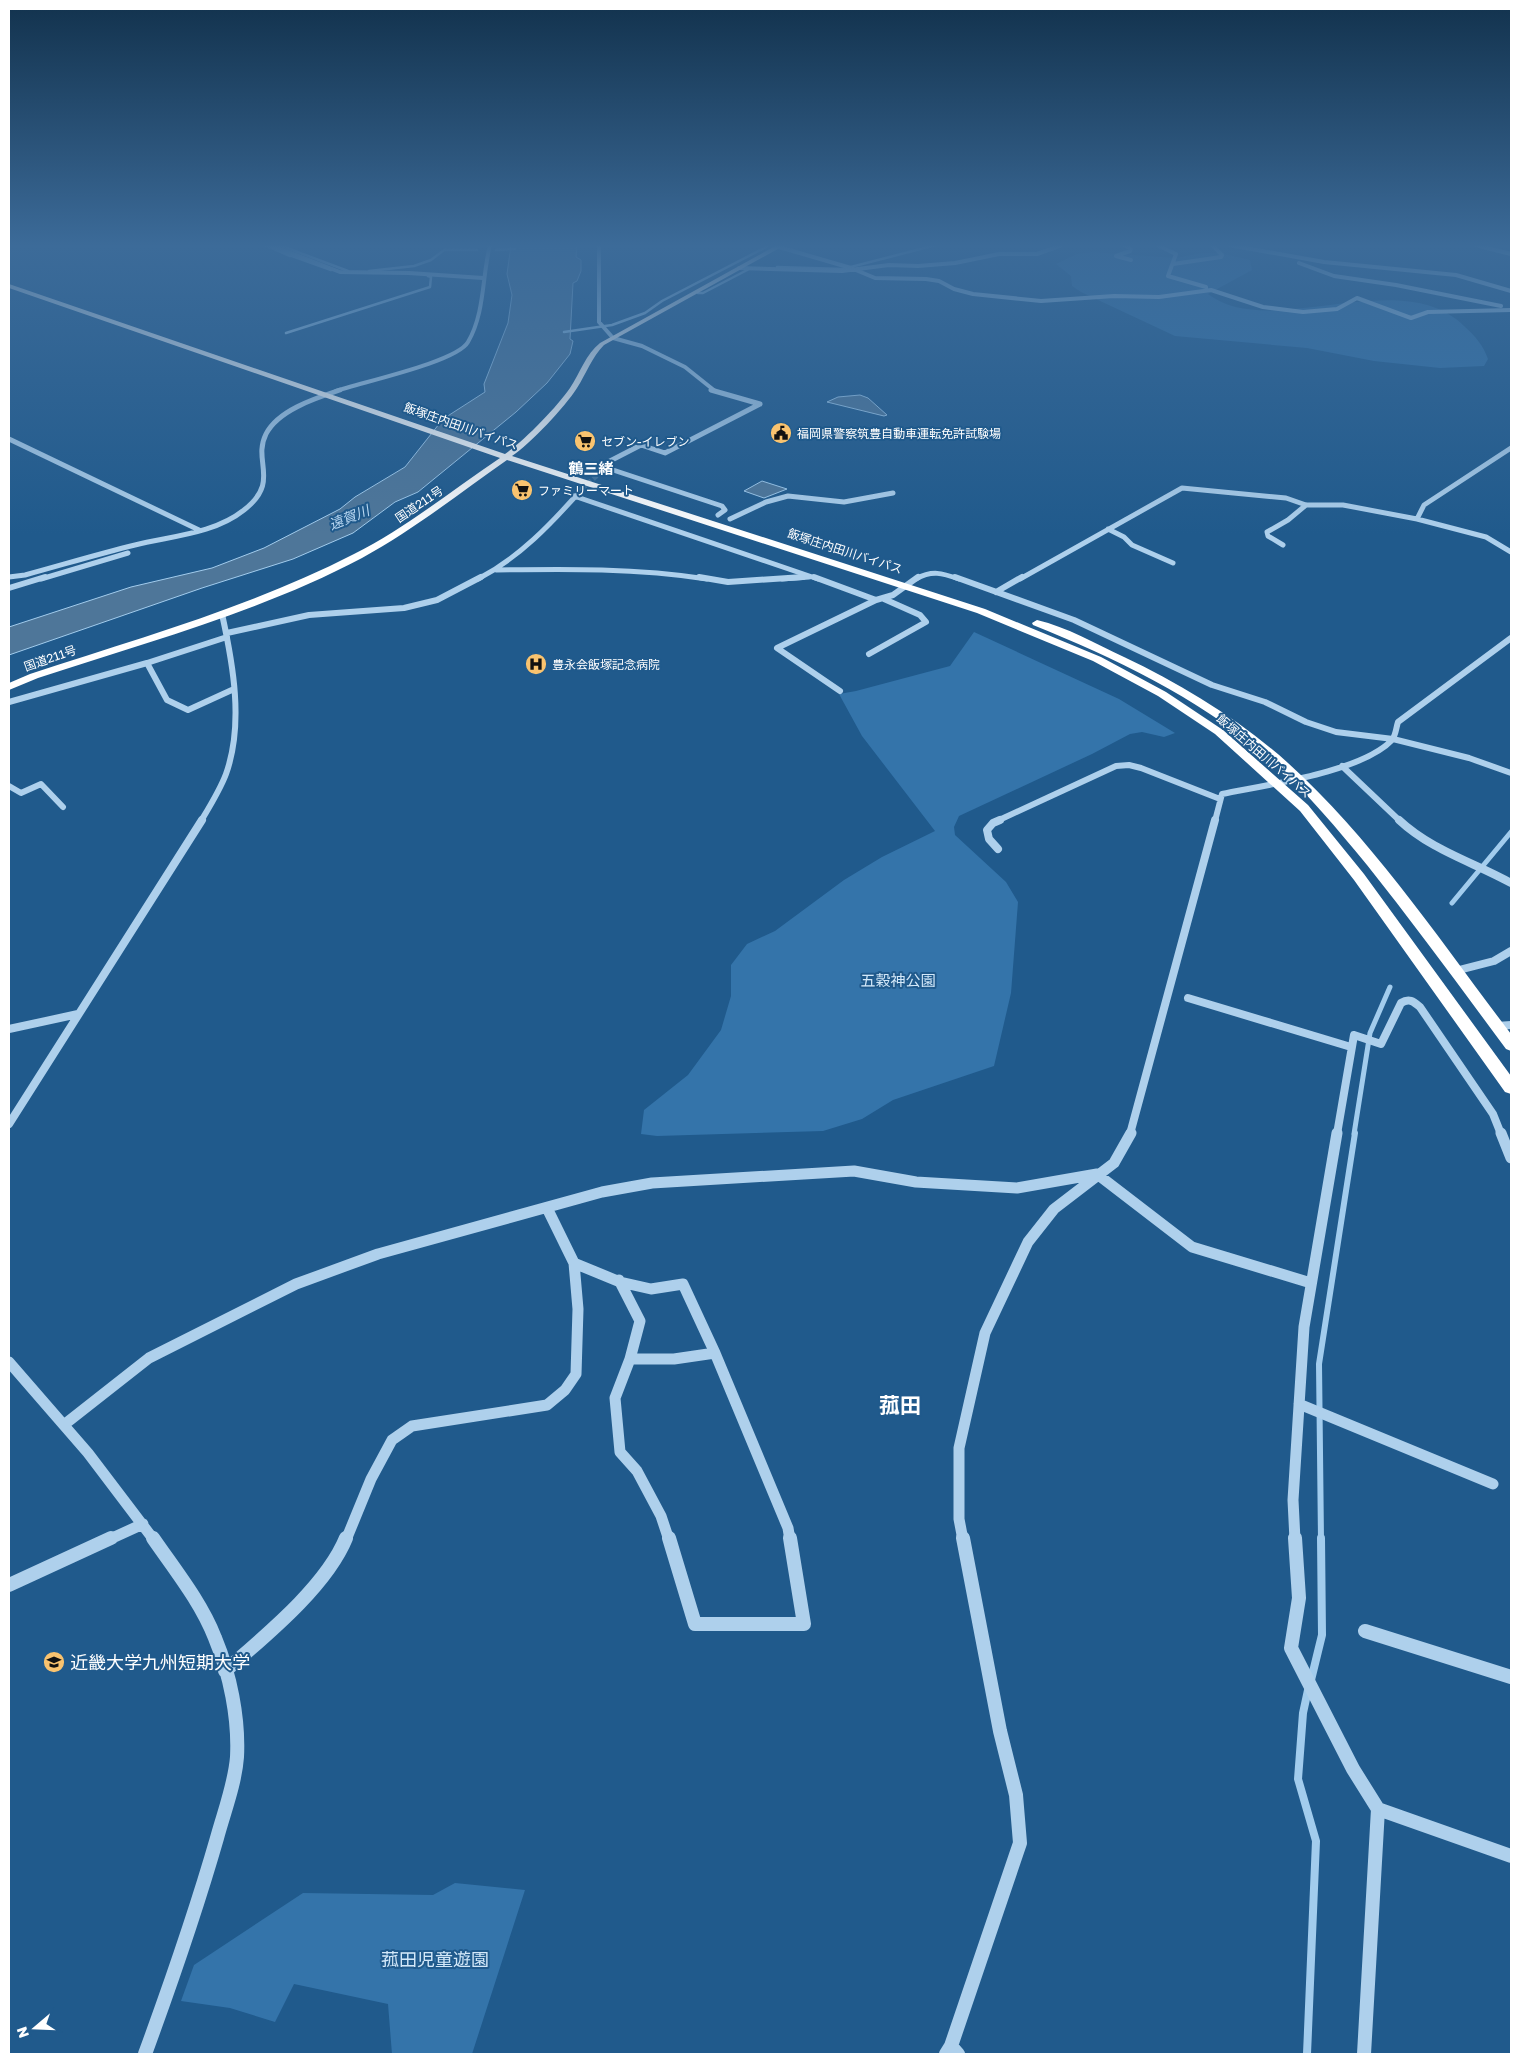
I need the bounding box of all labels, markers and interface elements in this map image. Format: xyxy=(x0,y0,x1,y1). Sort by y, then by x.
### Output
street label: 飯塚庄内田川バイパス xyxy=(402,399,520,453)
public building icon: 福岡県警察筑豊自動車運転免許試験場 xyxy=(769,421,793,445)
place label: 福岡県警察筑豊自動車運転免許試験場 xyxy=(797,426,1001,441)
supermarket icon: セブン-イレブン xyxy=(573,429,597,453)
place label: セブン-イレブン xyxy=(601,434,690,449)
district label: 鶴三緒 xyxy=(568,459,614,477)
supermarket icon: ファミリーマート xyxy=(510,478,534,502)
street label: 国道211号 xyxy=(392,483,446,525)
place label: ファミリーマート xyxy=(538,483,634,498)
water label: 遠賀川 xyxy=(326,501,374,533)
street label: 飯塚庄内田川バイパス xyxy=(786,525,904,577)
street label: 国道211号 xyxy=(22,642,78,674)
hospital icon: 豊永会飯塚記念病院 xyxy=(524,652,548,676)
place label: 豊永会飯塚記念病院 xyxy=(552,657,660,672)
street label: 飯塚庄内田川バイパス xyxy=(1214,711,1314,801)
park label: 五穀神公園 xyxy=(860,971,936,989)
district label: 菰田 xyxy=(879,1392,921,1418)
school or university icon: 近畿大学九州短期大学 xyxy=(42,1650,66,1674)
place label: 近畿大学九州短期大学 xyxy=(70,1651,250,1673)
park label: 菰田児童遊園 xyxy=(381,1948,489,1970)
north arrow xyxy=(10,2003,60,2053)
text: N xyxy=(12,2025,32,2040)

